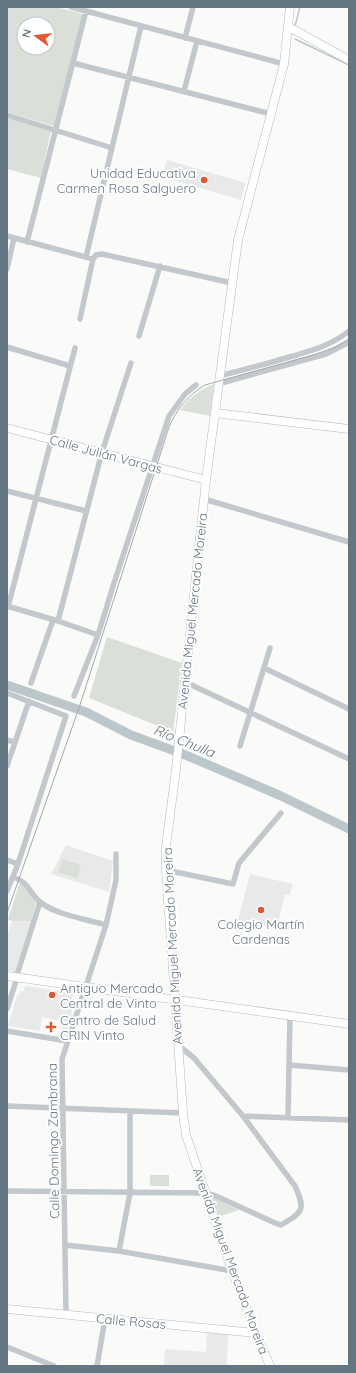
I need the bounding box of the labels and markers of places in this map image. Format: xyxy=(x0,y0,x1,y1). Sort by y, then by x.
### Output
place label: Unidad Educativa Carmen Rosa Salguero xyxy=(57,165,196,196)
marker: Unidad Educativa Carmen Rosa Salguero xyxy=(199,175,209,185)
marker: Colegio Martín Cardenas xyxy=(256,905,266,915)
place label: Colegio Martín Cardenas xyxy=(217,916,305,947)
place label: Antiguo Mercado Central de Vinto xyxy=(60,980,163,1011)
marker: Antiguo Mercado Central de Vinto xyxy=(47,990,57,1000)
place label: Centro de Salud CRIN Vinto xyxy=(60,1012,156,1043)
marker: Centro de Salud CRIN Vinto xyxy=(45,1021,57,1033)

